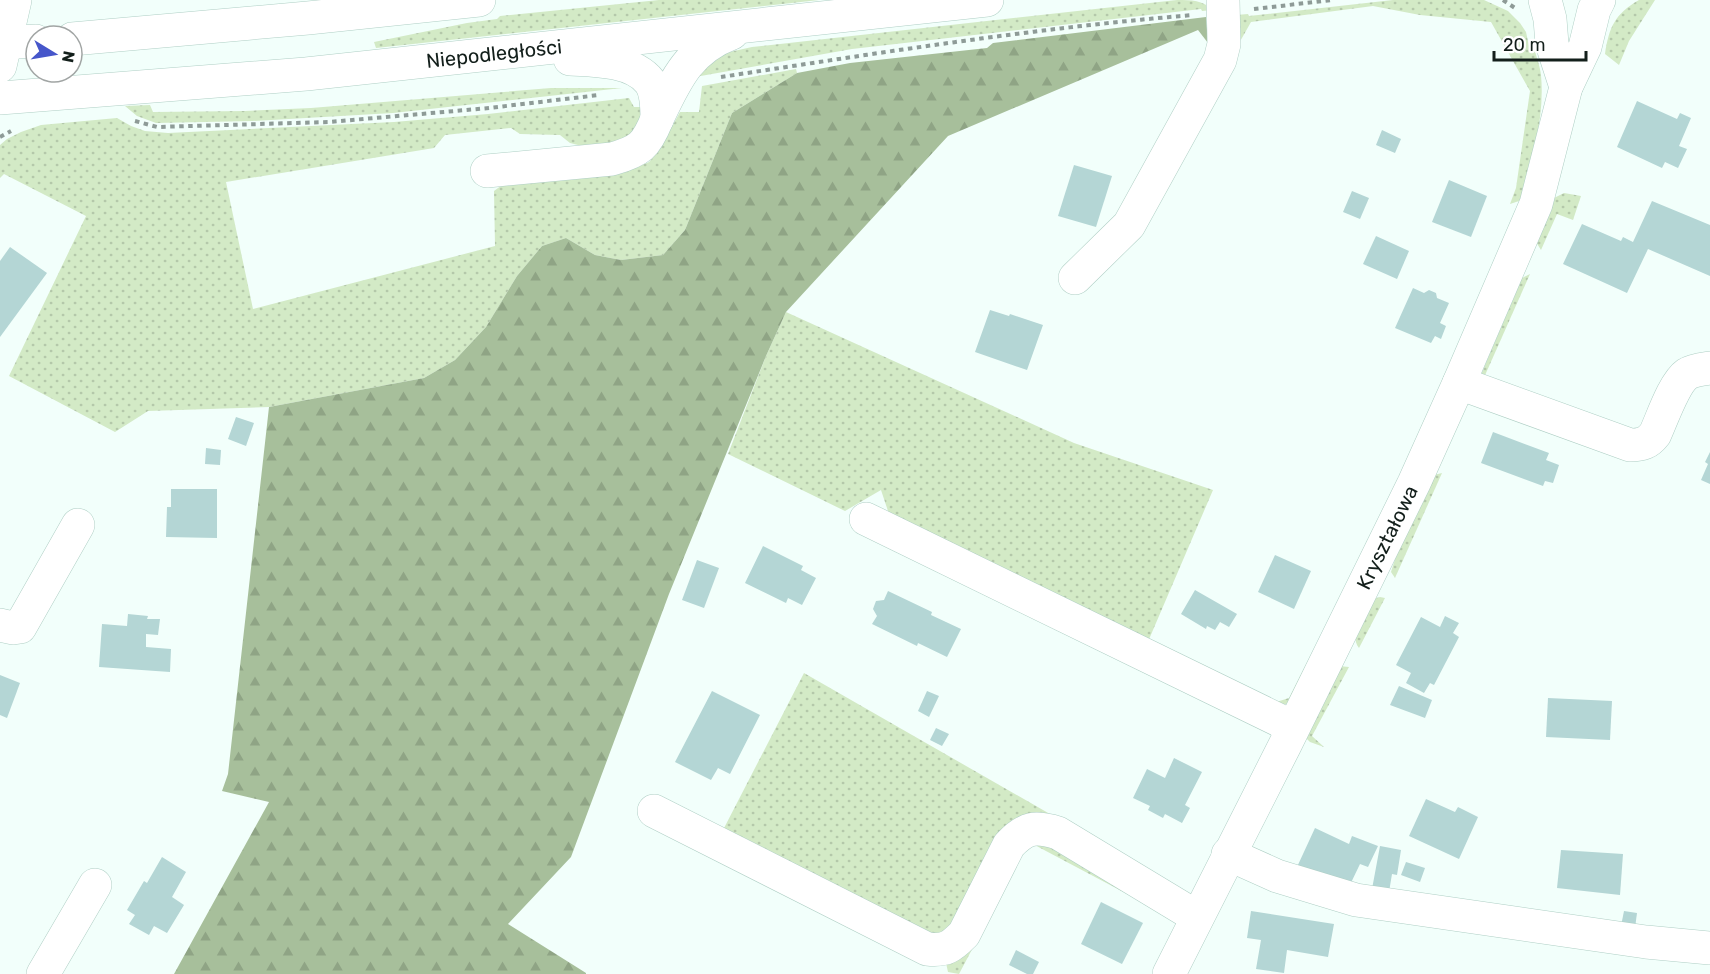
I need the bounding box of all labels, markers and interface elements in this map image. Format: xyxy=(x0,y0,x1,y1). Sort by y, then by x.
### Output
north arrow xyxy=(24,24,84,84)
scale bar xyxy=(1494,24,1586,62)
street label: Niepodległości xyxy=(425,34,563,73)
text: 20 m xyxy=(1503,34,1545,56)
text: N xyxy=(58,49,79,64)
street label: Kryształowa xyxy=(1351,481,1423,594)

